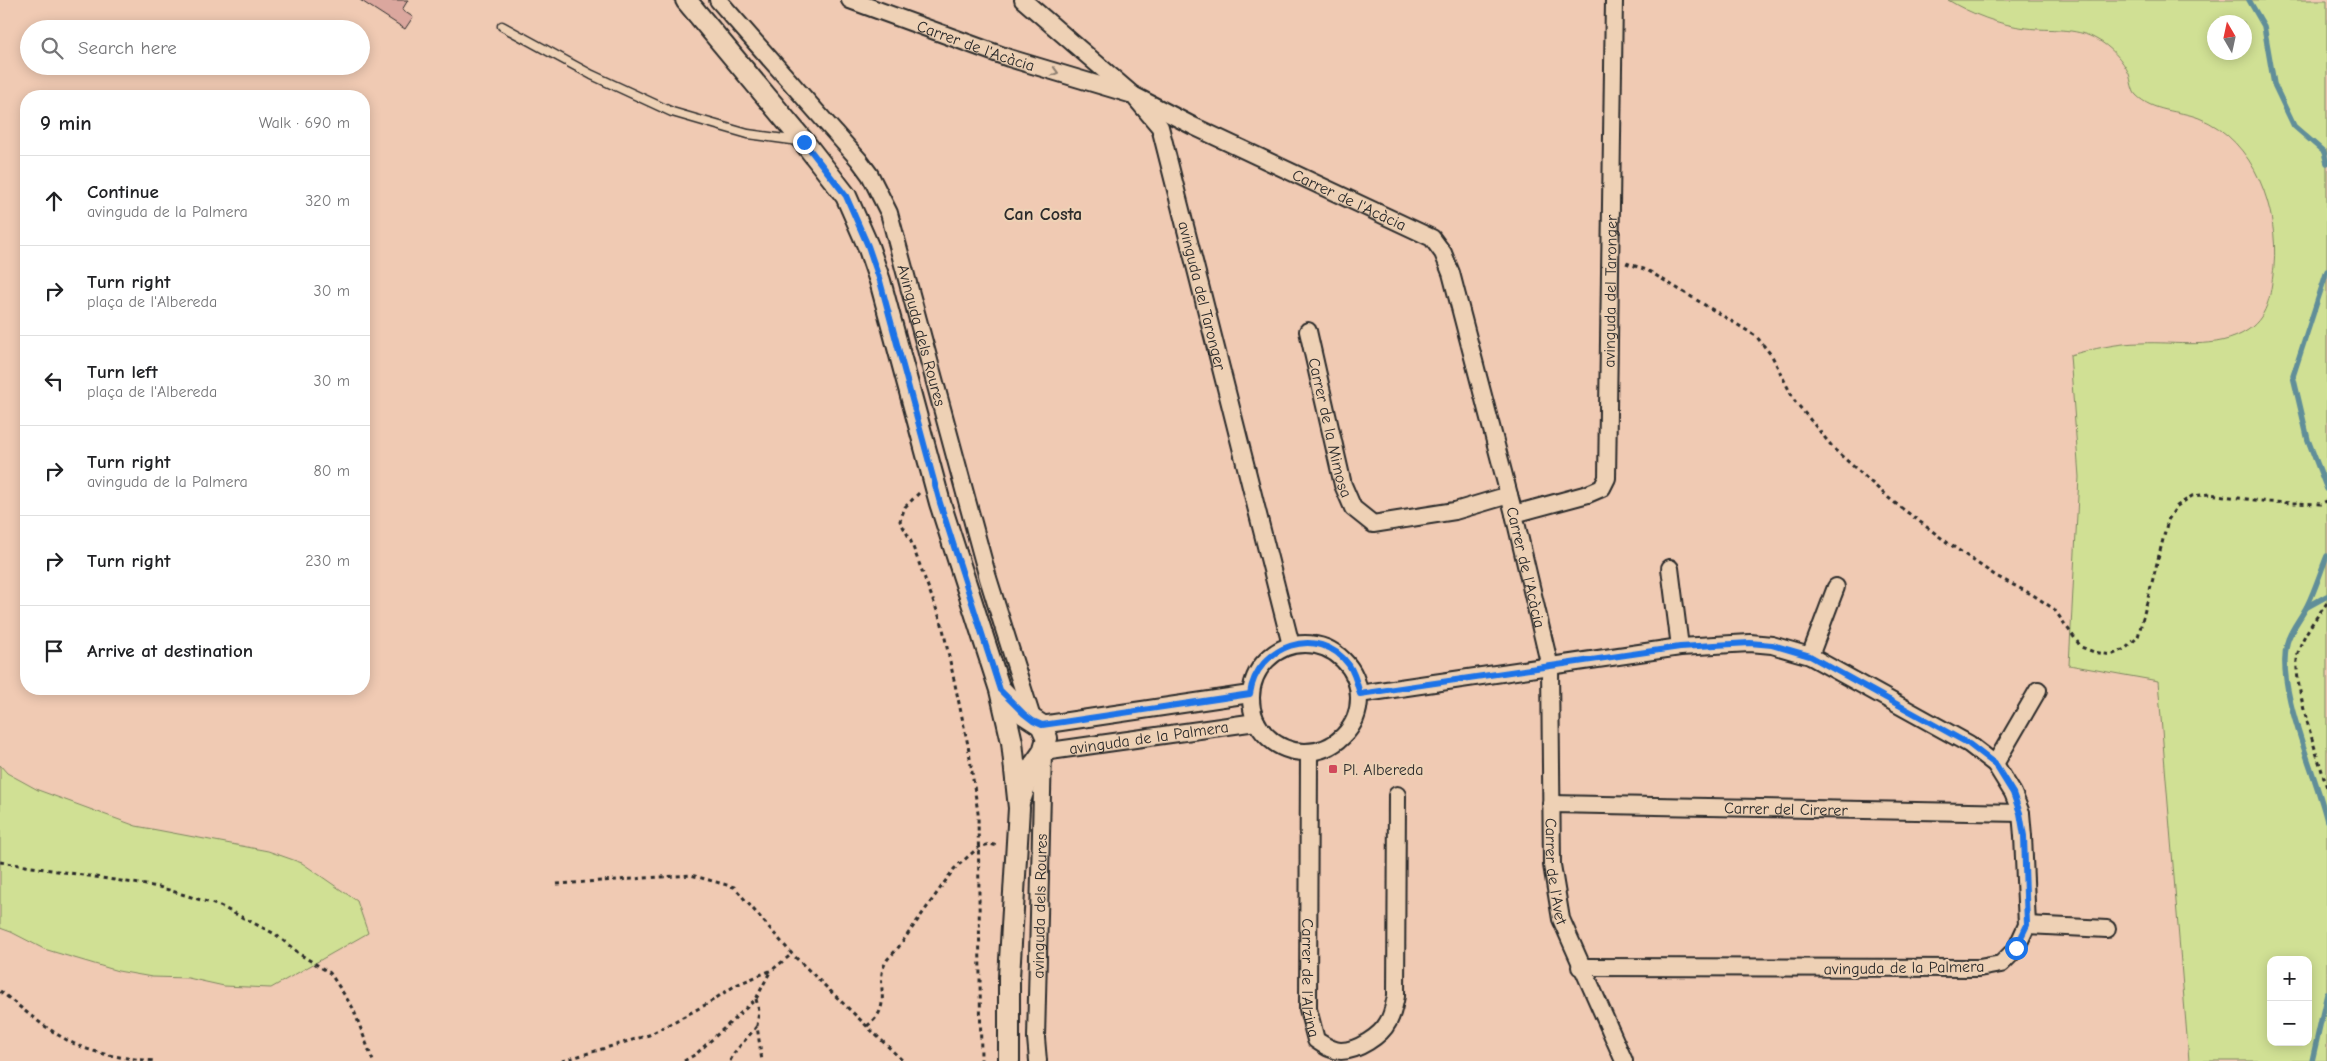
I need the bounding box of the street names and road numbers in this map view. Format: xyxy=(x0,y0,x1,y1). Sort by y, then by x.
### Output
street label: Carrer de l'Acàcia xyxy=(914,17,1037,75)
street label: Carrer de l'Acàcia xyxy=(1289,166,1409,235)
street label: avinguda del Taronger xyxy=(1601,214,1621,368)
street label: avinguda del Taronger xyxy=(1174,219,1229,373)
street label: Avinguda dels Roures xyxy=(893,263,949,409)
street label: Carrer de la Mimosa xyxy=(1304,356,1355,500)
street label: Carrer de l'Acàcia xyxy=(1502,505,1548,630)
street label: avinguda de la Palmera xyxy=(1068,718,1230,758)
street label: Carrer del Cirerer xyxy=(1724,799,1849,820)
street label: Carrer de l'Avet xyxy=(1542,818,1571,928)
street label: avinguda dels Roures xyxy=(1029,833,1051,979)
street label: Carrer de l'Alzina xyxy=(1298,918,1323,1039)
street label: avinguda de la Palmera xyxy=(1824,958,1985,978)

